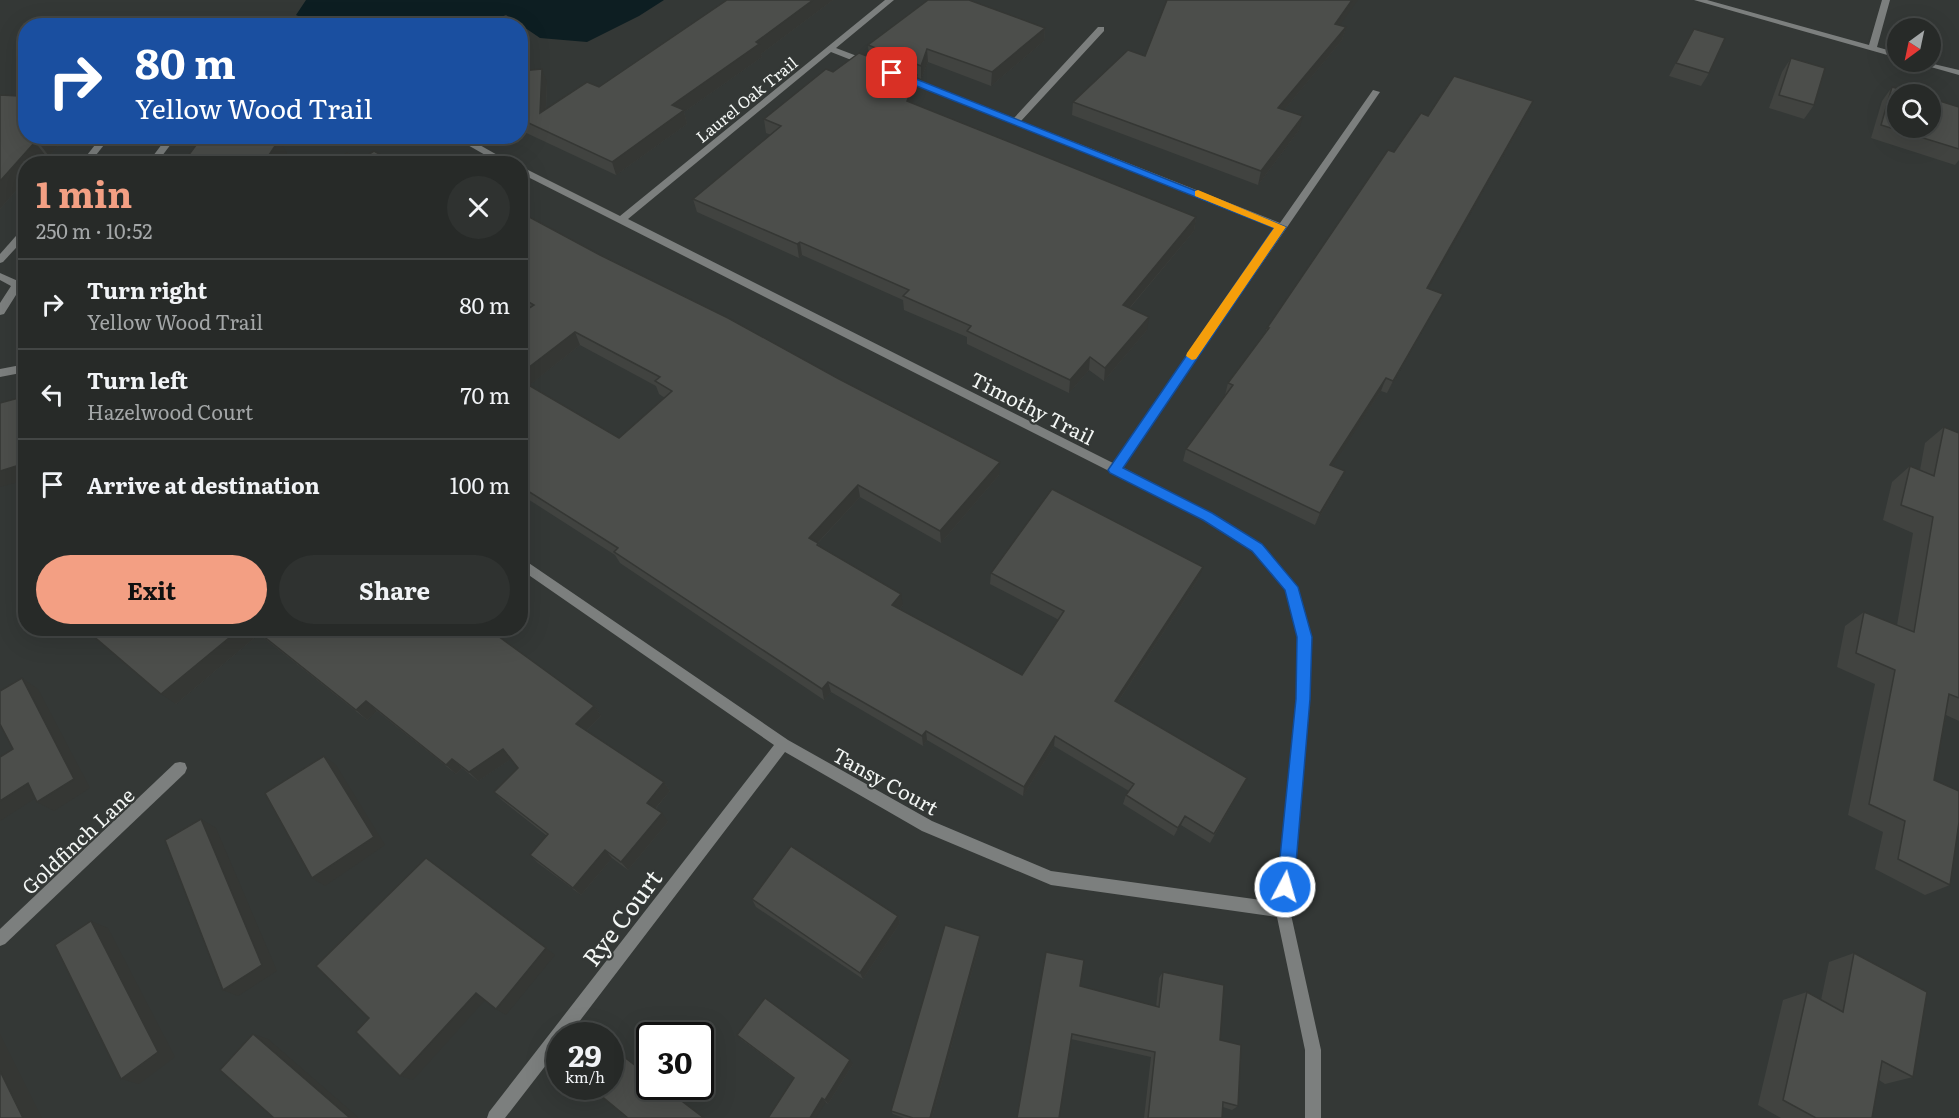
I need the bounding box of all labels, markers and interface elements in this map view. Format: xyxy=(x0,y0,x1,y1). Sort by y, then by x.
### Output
north arrow xyxy=(1887,18,1941,72)
map controls xyxy=(1887,18,1941,138)
text: 80 m xyxy=(135,30,236,92)
icon: right xyxy=(36,42,114,120)
pin xyxy=(866,47,917,98)
street label: Laurel Oak Trail xyxy=(690,50,802,148)
icon: arrive xyxy=(875,56,908,89)
button: search xyxy=(1887,84,1941,138)
text: Yellow Wood Trail xyxy=(135,87,373,127)
text: 1 min xyxy=(36,166,132,219)
button: close xyxy=(447,176,510,239)
text: 250 m · 10:52 xyxy=(36,215,152,245)
text: Turn right xyxy=(87,273,207,306)
icon: right xyxy=(36,288,69,321)
text: 80 m xyxy=(459,288,510,321)
text: Yellow Wood Trail xyxy=(87,306,263,336)
text: Turn left xyxy=(87,363,188,396)
street label: Timothy Trail xyxy=(966,363,1100,451)
icon: left xyxy=(36,378,69,411)
text: 70 m xyxy=(460,378,510,411)
text: Hazelwood Court xyxy=(87,396,253,426)
icon: arrive xyxy=(36,468,69,501)
text: Arrive at destination xyxy=(87,468,320,501)
text: 100 m xyxy=(450,468,510,501)
button: Exit xyxy=(36,555,267,624)
button: Share xyxy=(279,555,510,624)
street label: Tansy Court xyxy=(827,738,945,822)
street label: Goldfinch Lane xyxy=(14,780,140,900)
position arrow xyxy=(1253,855,1317,919)
street label: Rye Court xyxy=(573,861,669,973)
speed limit sign: 30 xyxy=(636,1022,714,1100)
text: 29 xyxy=(568,1032,602,1076)
text: km/h xyxy=(565,1065,605,1088)

